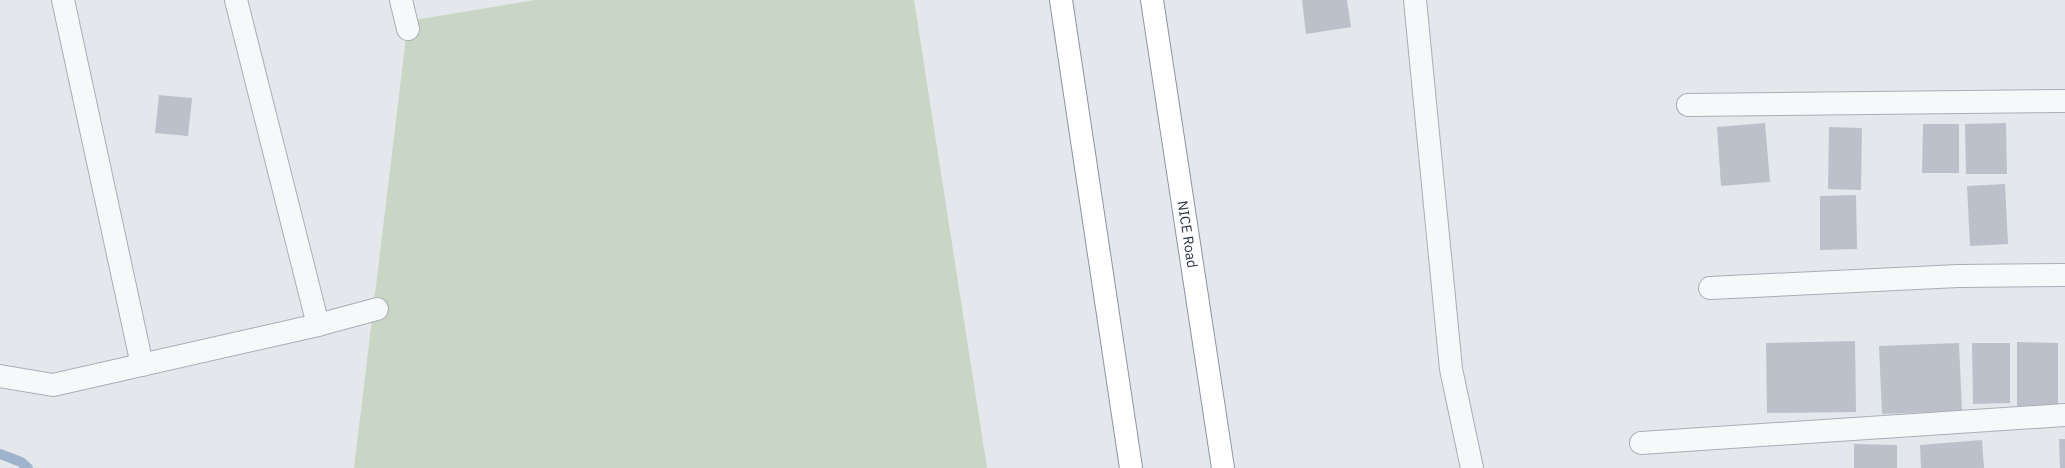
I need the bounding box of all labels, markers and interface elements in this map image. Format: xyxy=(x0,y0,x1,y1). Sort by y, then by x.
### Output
street label: NICE Road xyxy=(1174,199,1202,269)

